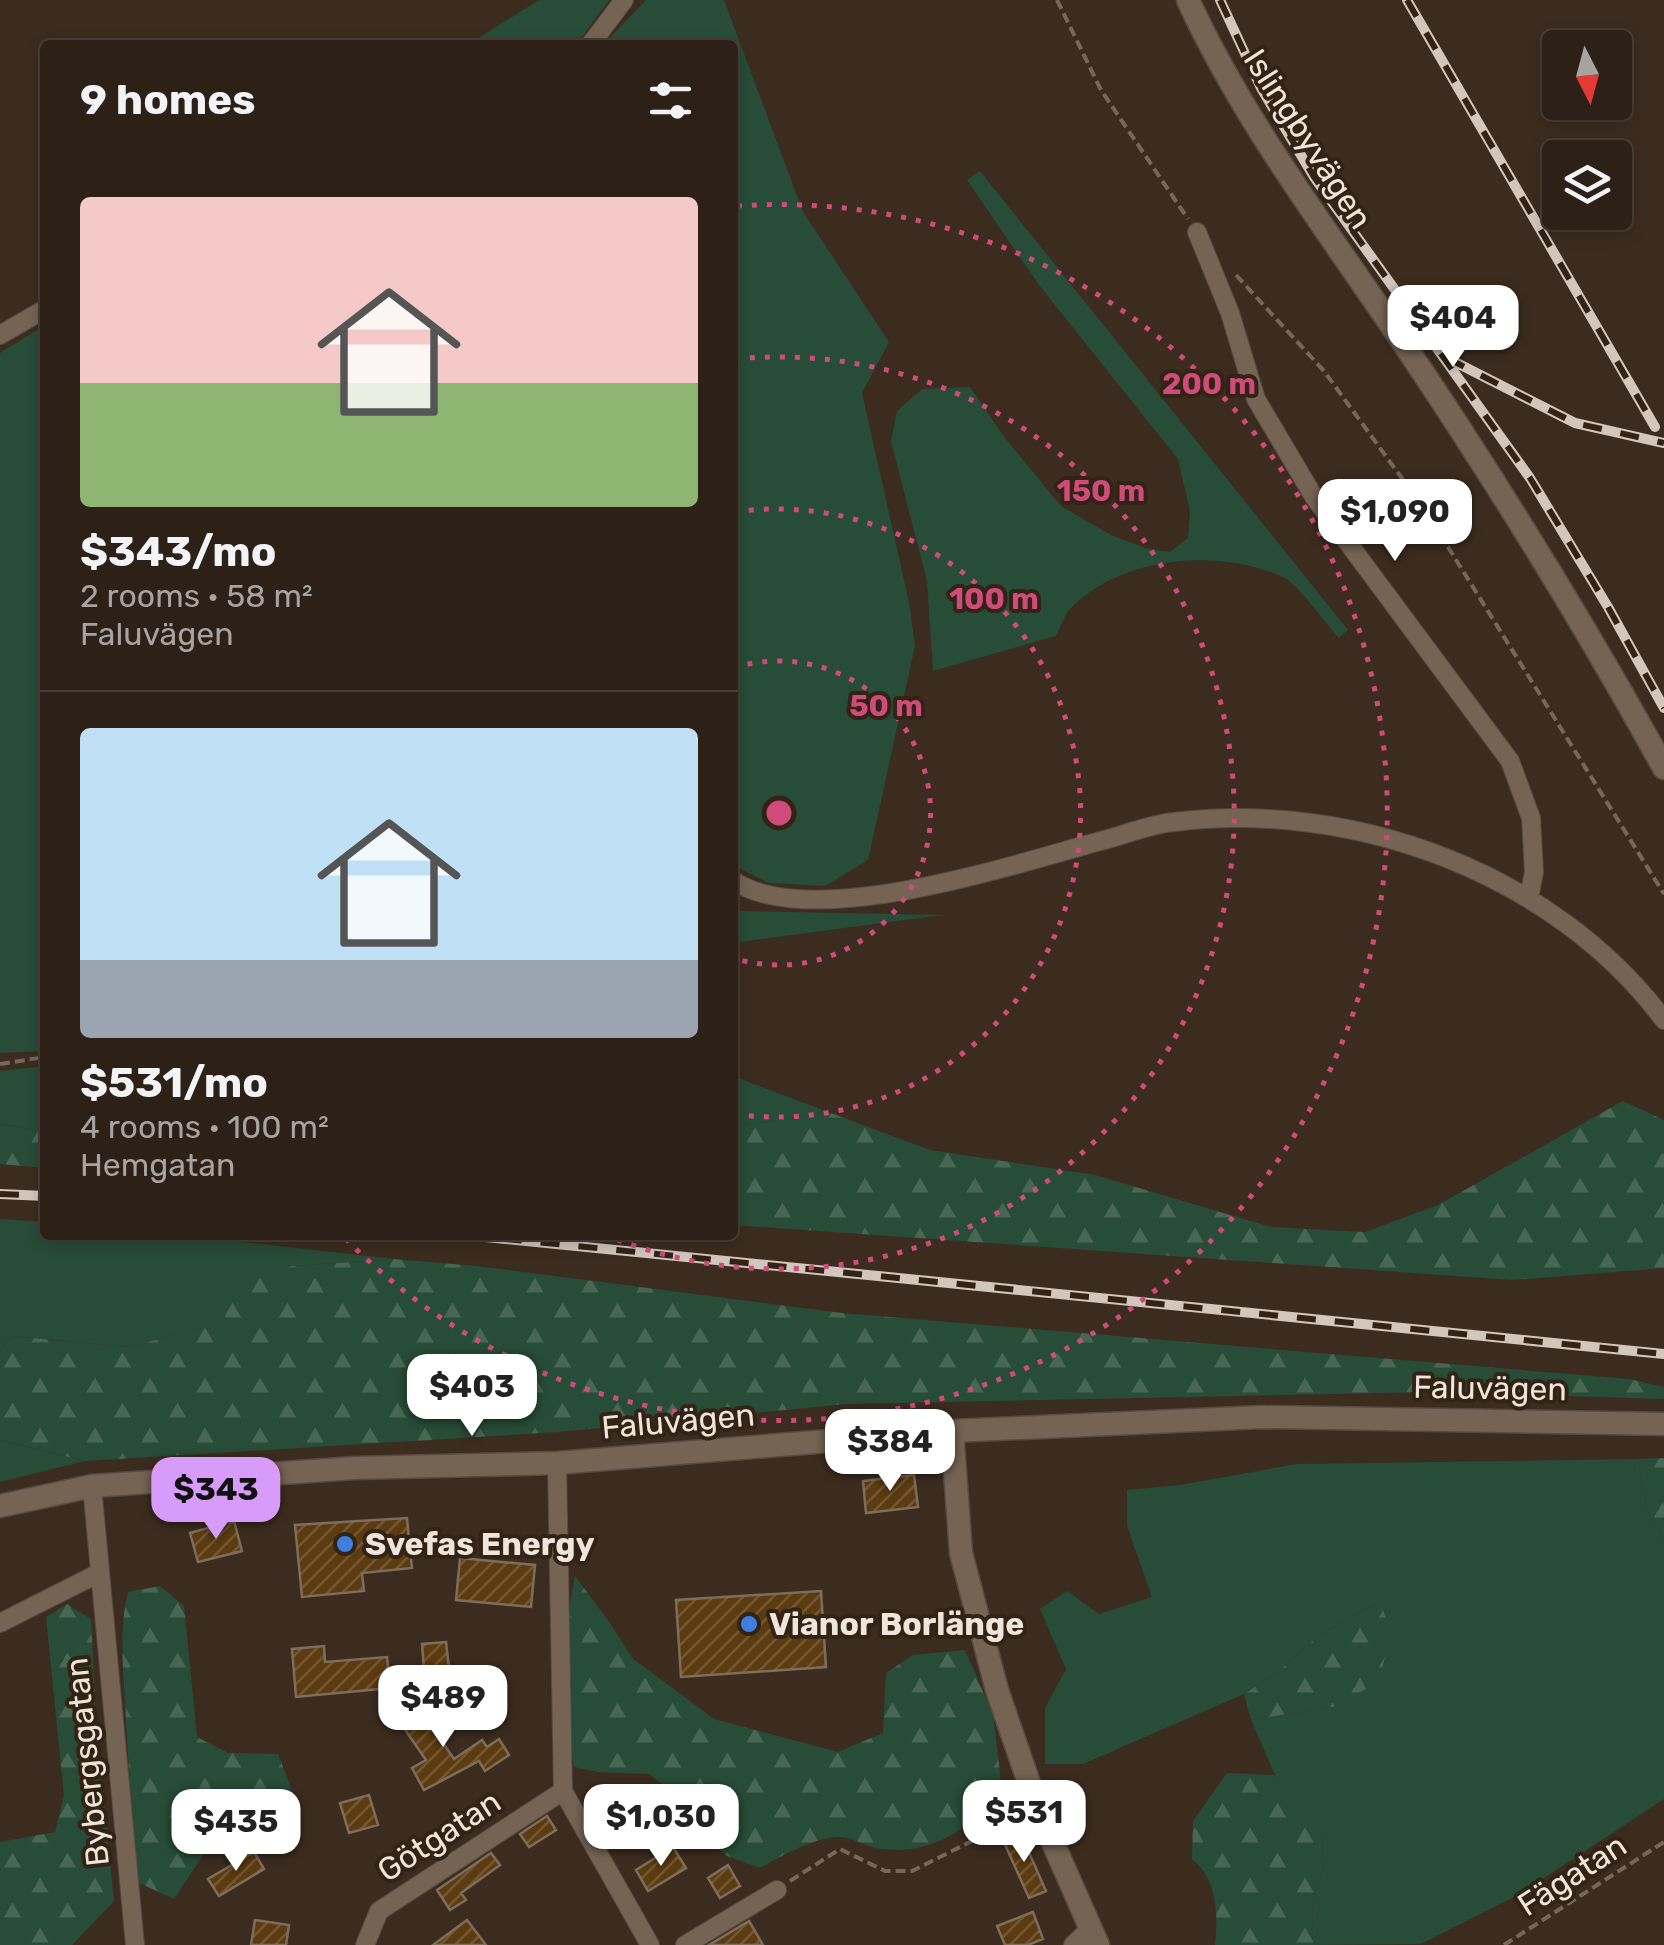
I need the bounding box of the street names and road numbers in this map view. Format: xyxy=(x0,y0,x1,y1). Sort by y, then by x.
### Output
street label: Islingbyvägen xyxy=(1236,42,1380,236)
street label: Faluvägen xyxy=(1413,1368,1567,1408)
street label: Faluvägen xyxy=(600,1395,756,1447)
street label: Bybergsgatan xyxy=(57,1656,117,1868)
street label: Götgatan xyxy=(370,1782,508,1890)
street label: Fägatan xyxy=(1511,1826,1633,1924)

